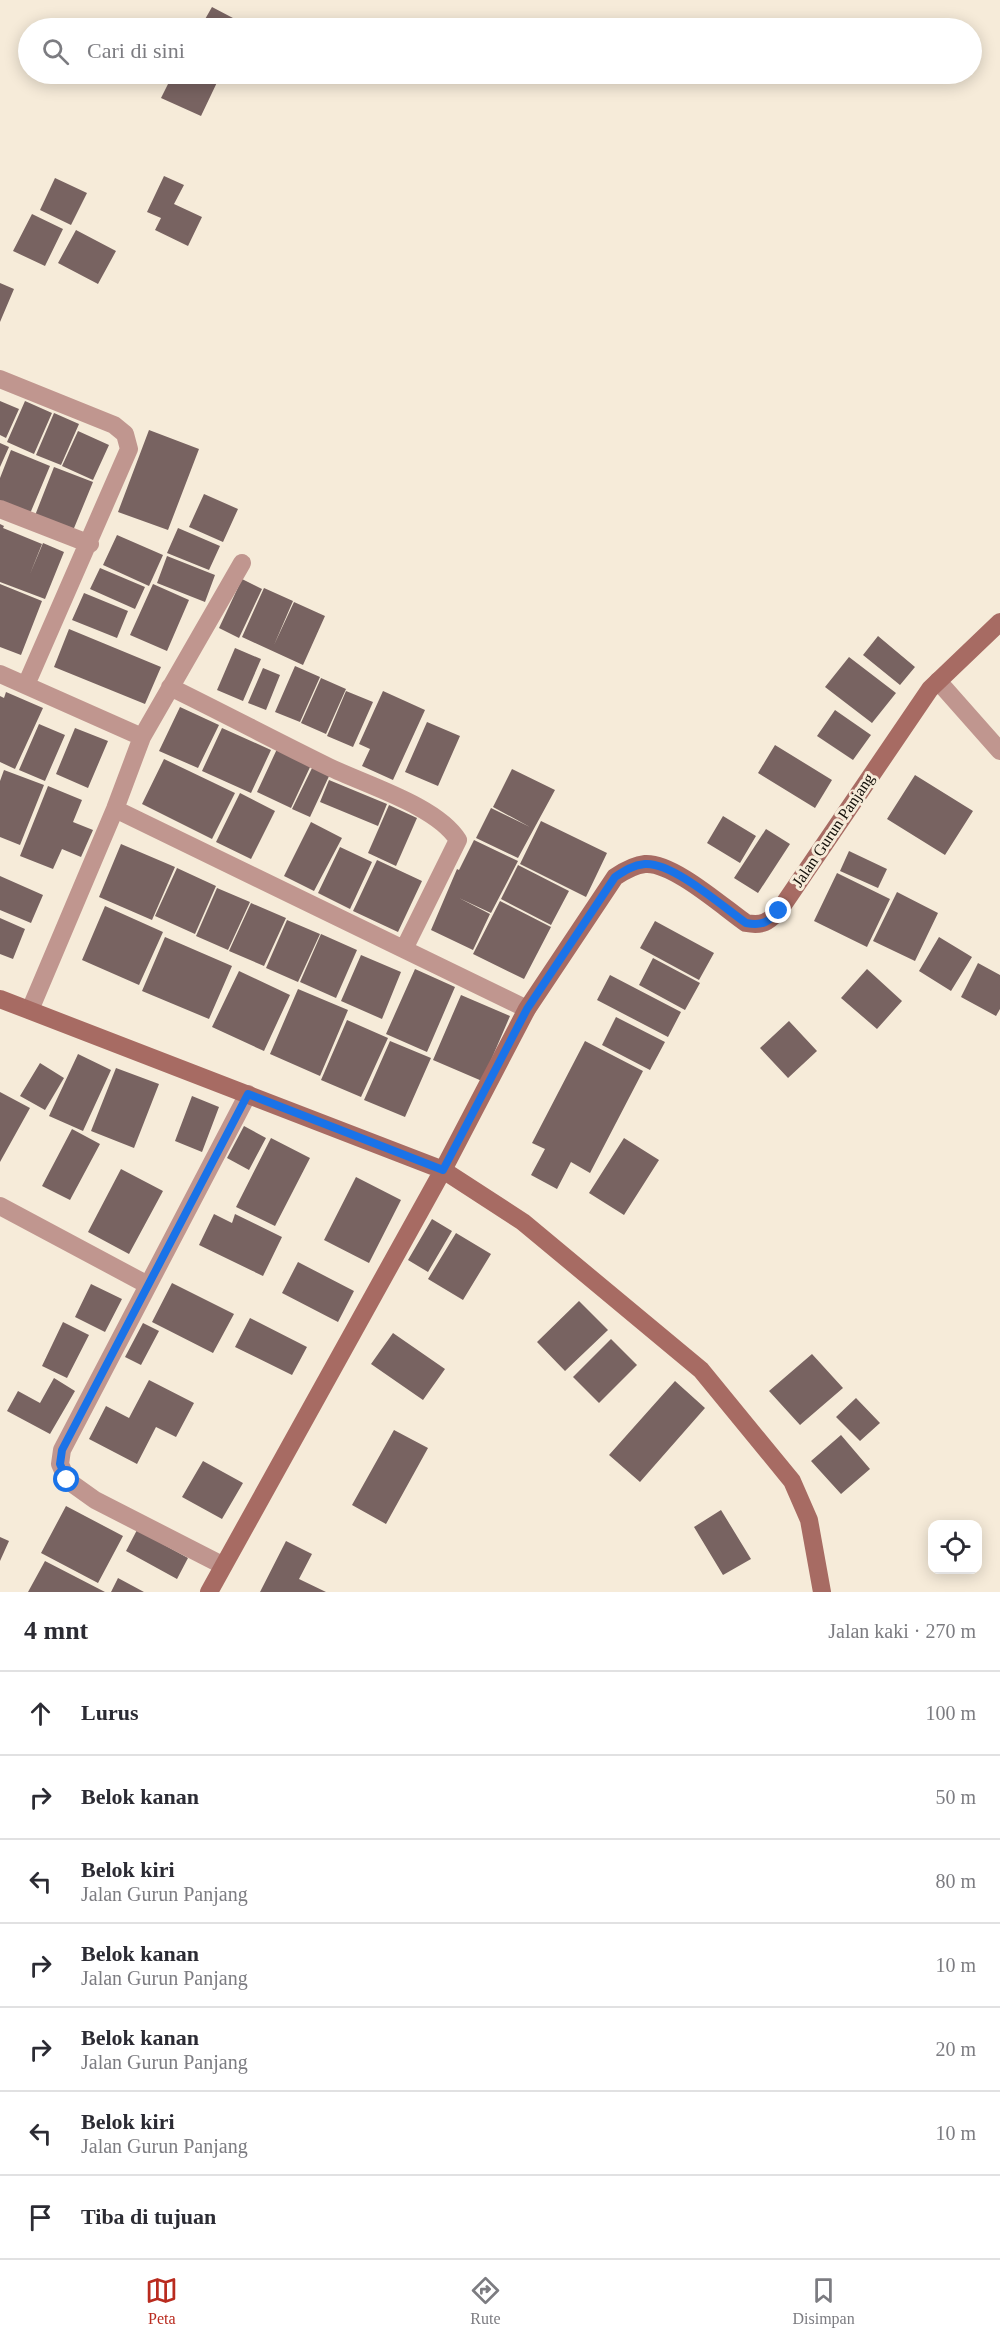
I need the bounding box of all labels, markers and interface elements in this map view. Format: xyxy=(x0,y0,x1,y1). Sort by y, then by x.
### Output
search box xyxy=(18,18,982,84)
icon: search xyxy=(39,35,72,68)
text: Cari di sini xyxy=(87,38,185,63)
street label: Jalan Gurun Panjang xyxy=(789,770,878,891)
route end xyxy=(765,897,791,923)
route start xyxy=(53,1466,79,1492)
map controls xyxy=(928,1520,982,1574)
button: locate xyxy=(928,1520,982,1574)
text: 4 mnt xyxy=(24,1616,88,1645)
text: Jalan kaki · 270 m xyxy=(828,1620,976,1642)
icon: ahead xyxy=(24,1697,57,1730)
text: Lurus xyxy=(81,1700,138,1725)
text: 100 m xyxy=(925,1702,976,1724)
icon: right xyxy=(24,1781,57,1814)
text: Belok kanan xyxy=(81,1784,199,1809)
text: 50 m xyxy=(935,1786,976,1808)
text: Belok kiri xyxy=(81,1857,175,1882)
icon: left xyxy=(24,1865,57,1898)
text: 80 m xyxy=(935,1870,976,1892)
text: Jalan Gurun Panjang xyxy=(81,1883,248,1905)
text: Belok kanan xyxy=(81,1941,199,1966)
icon: right xyxy=(24,1949,57,1982)
text: 10 m xyxy=(935,1954,976,1976)
text: Jalan Gurun Panjang xyxy=(81,1967,248,1989)
text: Belok kanan xyxy=(81,2025,199,2050)
icon: right xyxy=(24,2033,57,2066)
text: 20 m xyxy=(935,2038,976,2060)
text: Jalan Gurun Panjang xyxy=(81,2051,248,2073)
text: Belok kiri xyxy=(81,2109,175,2134)
icon: left xyxy=(24,2117,57,2150)
text: 10 m xyxy=(935,2122,976,2144)
text: Jalan Gurun Panjang xyxy=(81,2135,248,2157)
icon: arrive xyxy=(24,2201,57,2234)
text: Tiba di tujuan xyxy=(81,2204,216,2229)
tab: Peta xyxy=(145,2274,178,2328)
tab: Rute xyxy=(469,2274,502,2328)
tab: Disimpan xyxy=(792,2274,855,2328)

